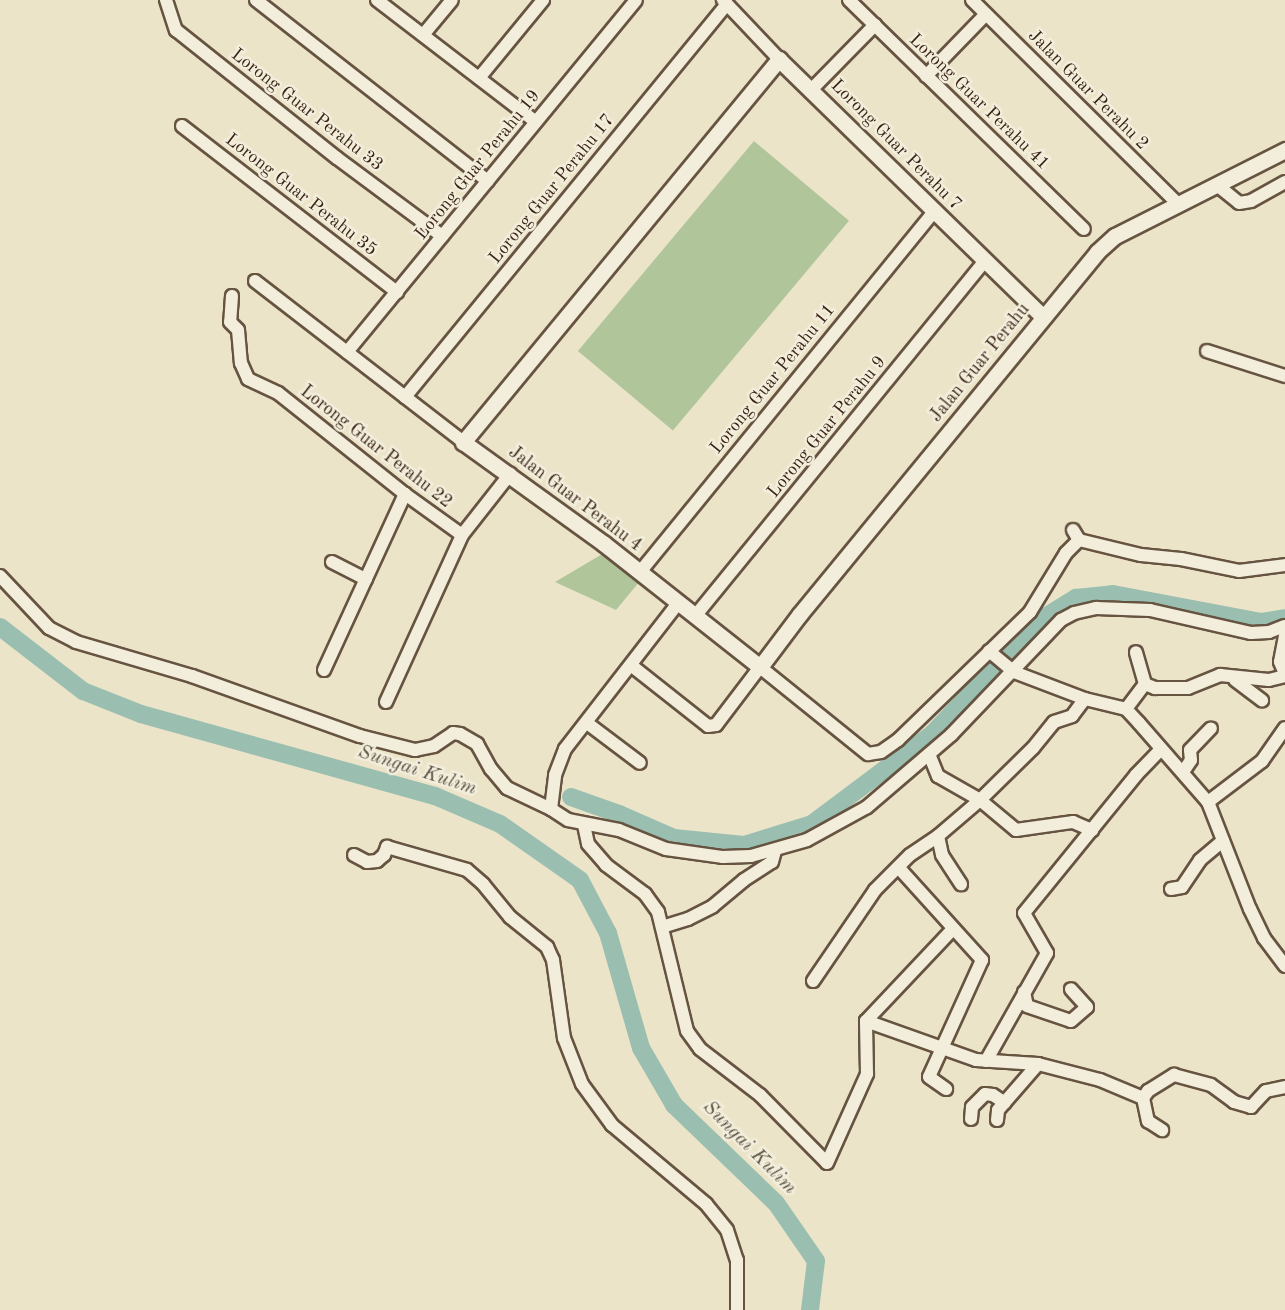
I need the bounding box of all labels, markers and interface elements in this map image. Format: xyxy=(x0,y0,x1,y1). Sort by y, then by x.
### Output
street label: Jalan Guar Perahu 2 xyxy=(1023,25,1153,155)
street label: Lorong Guar Perahu 41 xyxy=(904,29,1054,175)
street label: Lorong Guar Perahu 33 xyxy=(227,44,387,176)
street label: Lorong Guar Perahu 7 xyxy=(826,75,966,215)
street label: Lorong Guar Perahu 19 xyxy=(411,86,545,244)
street label: Lorong Guar Perahu 17 xyxy=(485,110,619,268)
street label: Lorong Guar Perahu 35 xyxy=(221,129,381,261)
street label: Jalan Guar Perahu xyxy=(926,299,1034,427)
street label: Lorong Guar Perahu 11 xyxy=(706,300,840,458)
street label: Lorong Guar Perahu 9 xyxy=(763,352,891,502)
street label: Lorong Guar Perahu 22 xyxy=(296,381,456,513)
street label: Jalan Guar Perahu 4 xyxy=(504,442,646,556)
water label: Sungai Kulim xyxy=(355,741,479,801)
water label: Sungai Kulim xyxy=(697,1096,801,1200)

